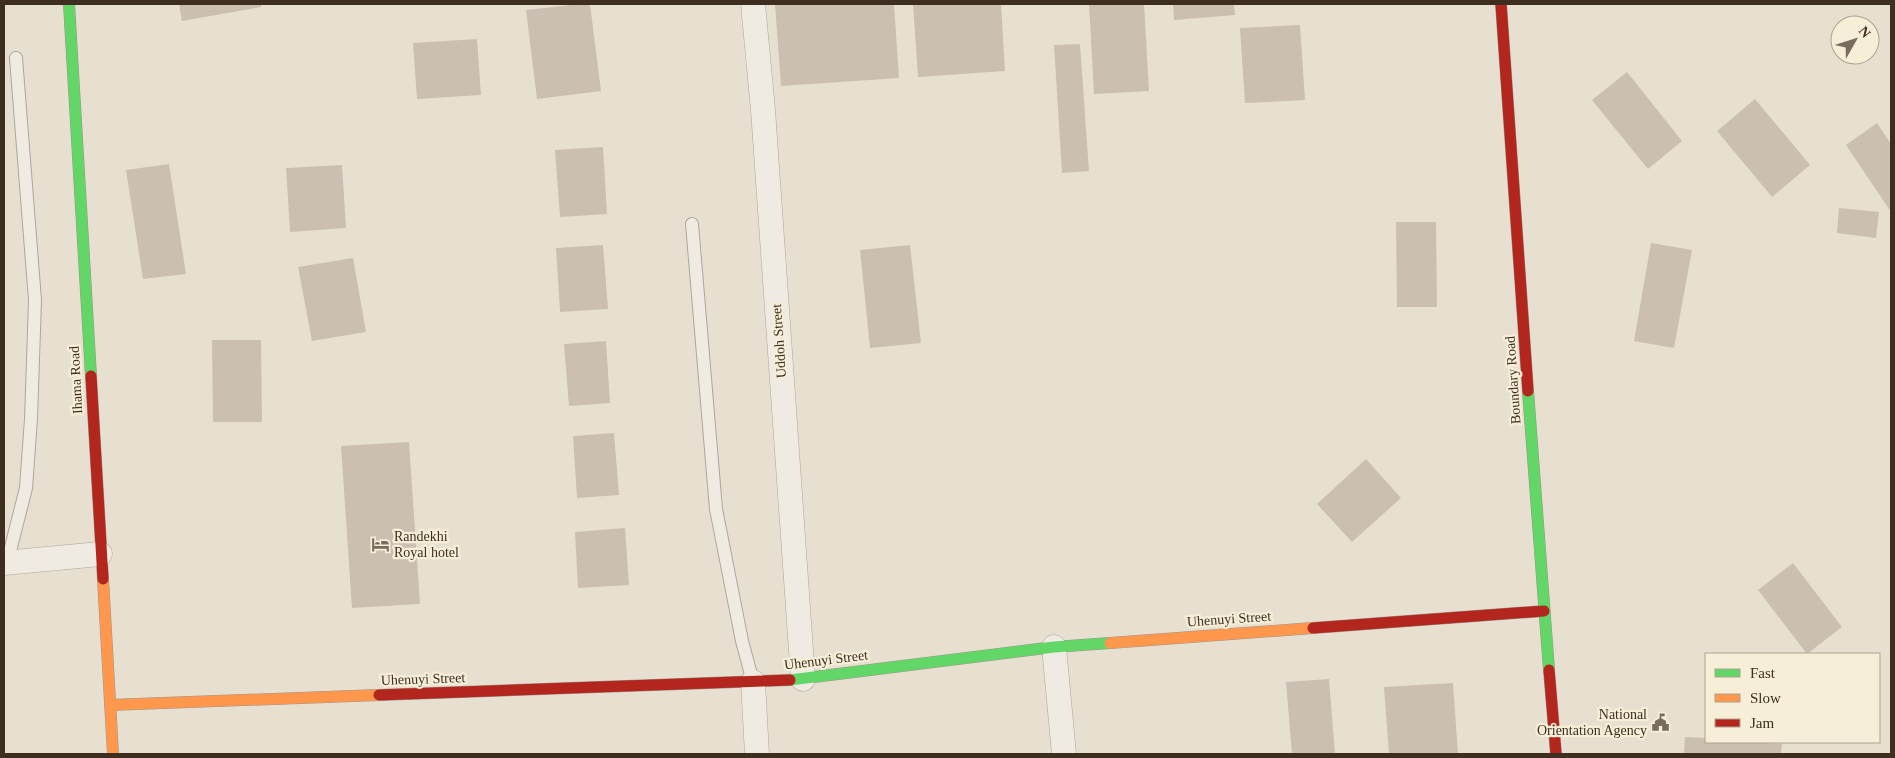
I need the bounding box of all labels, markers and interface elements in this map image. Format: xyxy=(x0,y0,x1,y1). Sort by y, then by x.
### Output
north arrow xyxy=(1830,15,1880,65)
text: N xyxy=(1856,23,1874,41)
street label: Uddoh Street xyxy=(769,303,789,379)
street label: Boundary Road xyxy=(1502,335,1524,425)
street label: Ihama Road xyxy=(67,346,85,414)
place label: Randekhi Royal hotel xyxy=(394,529,459,560)
hotel icon: Randekhi Royal hotel xyxy=(370,534,390,554)
street label: Uhenuyi Street xyxy=(1186,609,1272,629)
street label: Uhenuyi Street xyxy=(783,647,869,673)
legend xyxy=(1705,653,1880,743)
text: Fast xyxy=(1750,665,1776,681)
street label: Uhenuyi Street xyxy=(381,670,466,688)
text: Slow xyxy=(1750,690,1781,706)
place label: National Orientation Agency xyxy=(1537,707,1647,738)
public building icon: National Orientation Agency xyxy=(1651,712,1671,732)
text: Jam xyxy=(1750,715,1774,731)

